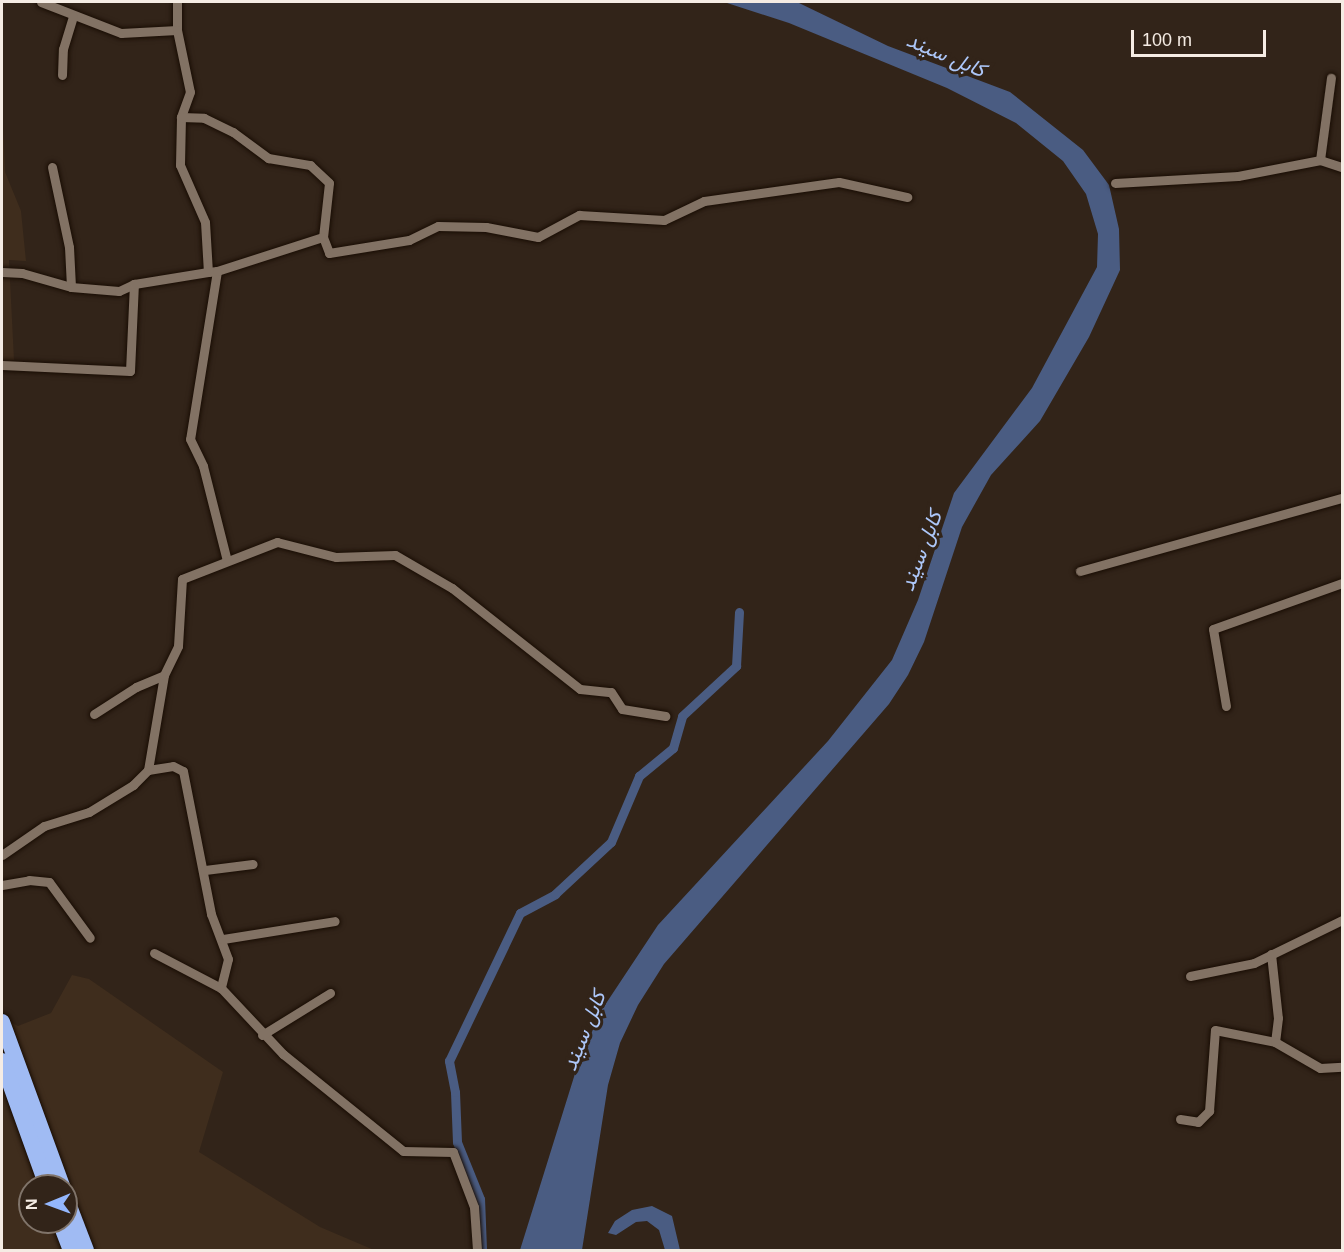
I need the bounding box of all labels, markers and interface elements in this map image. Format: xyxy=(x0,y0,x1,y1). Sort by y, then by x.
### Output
scale bar xyxy=(1134,18,1269,56)
water label: کابل سيند xyxy=(903,27,989,83)
text: 100 m xyxy=(1142,30,1192,50)
water label: کابل سيند xyxy=(894,508,948,594)
water label: کابل سيند xyxy=(557,988,611,1074)
north arrow xyxy=(18,1174,78,1234)
text: N xyxy=(23,1198,40,1210)

